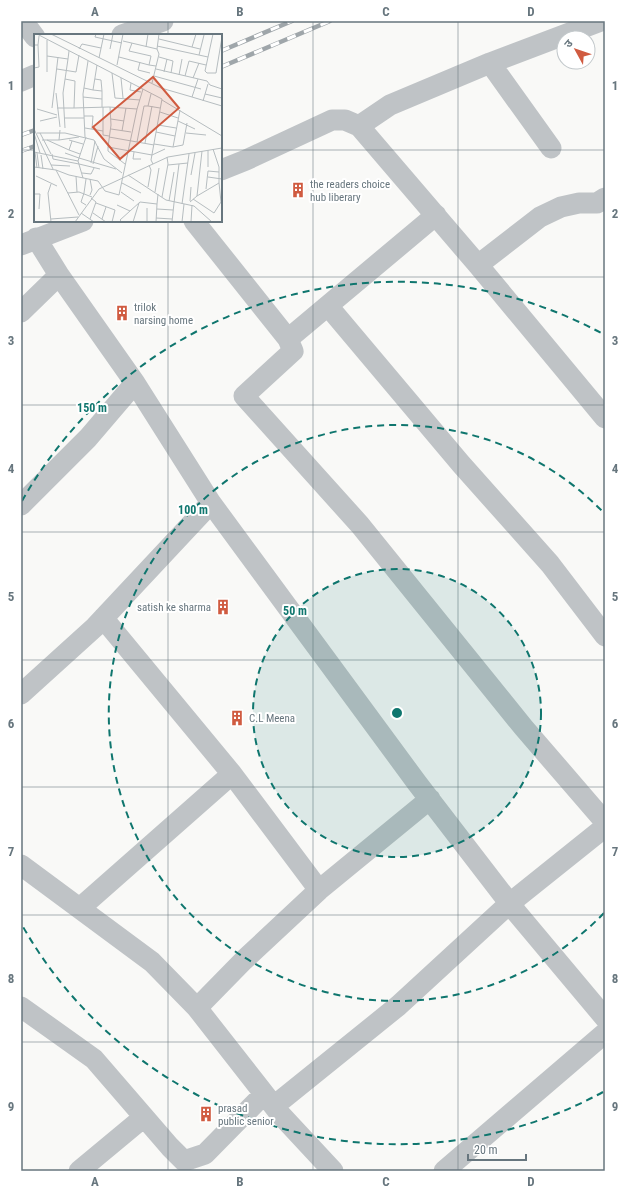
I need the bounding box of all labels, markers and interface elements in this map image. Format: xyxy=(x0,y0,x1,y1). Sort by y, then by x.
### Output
text: A xyxy=(91,4,99,19)
text: B xyxy=(236,4,244,19)
text: C xyxy=(382,4,390,19)
text: D xyxy=(527,4,535,19)
north arrow xyxy=(556,30,596,70)
inset map xyxy=(34,34,222,222)
text: उ xyxy=(562,37,576,51)
text: 1 xyxy=(8,78,14,93)
text: 1 xyxy=(612,78,618,93)
place label: the readers choice hub liberary xyxy=(310,178,390,204)
building icon: the readers choice hub liberary xyxy=(289,181,307,199)
text: 2 xyxy=(8,206,15,221)
text: 2 xyxy=(612,206,619,221)
place label: trilok narsing home xyxy=(134,301,193,327)
building icon: trilok narsing home xyxy=(113,304,131,322)
text: 3 xyxy=(8,333,14,348)
text: 3 xyxy=(612,333,618,348)
text: 150 m xyxy=(77,401,107,415)
text: 4 xyxy=(8,461,15,476)
text: 4 xyxy=(612,461,619,476)
text: 100 m xyxy=(178,503,208,517)
text: 5 xyxy=(8,589,15,604)
text: 5 xyxy=(612,589,619,604)
building icon: satish ke sharma xyxy=(214,598,232,616)
place label: satish ke sharma xyxy=(137,601,211,614)
text: 50 m xyxy=(283,604,307,618)
centre of rings xyxy=(390,706,404,720)
building icon: C.L Meena xyxy=(228,709,246,727)
place label: C.L Meena xyxy=(249,712,295,725)
text: 6 xyxy=(8,716,15,731)
text: 6 xyxy=(612,716,619,731)
text: 7 xyxy=(8,844,15,859)
text: 7 xyxy=(612,844,619,859)
text: 8 xyxy=(8,971,14,986)
text: 8 xyxy=(612,971,618,986)
text: 9 xyxy=(8,1099,14,1114)
text: 9 xyxy=(612,1099,618,1114)
place label: prasad public senior xyxy=(218,1102,274,1128)
building icon: prasad public senior xyxy=(197,1105,215,1123)
scale bar xyxy=(468,1136,526,1162)
text: 20 m xyxy=(474,1143,498,1157)
text: A xyxy=(91,1174,99,1189)
text: B xyxy=(236,1174,244,1189)
text: C xyxy=(382,1174,390,1189)
text: D xyxy=(527,1174,535,1189)

